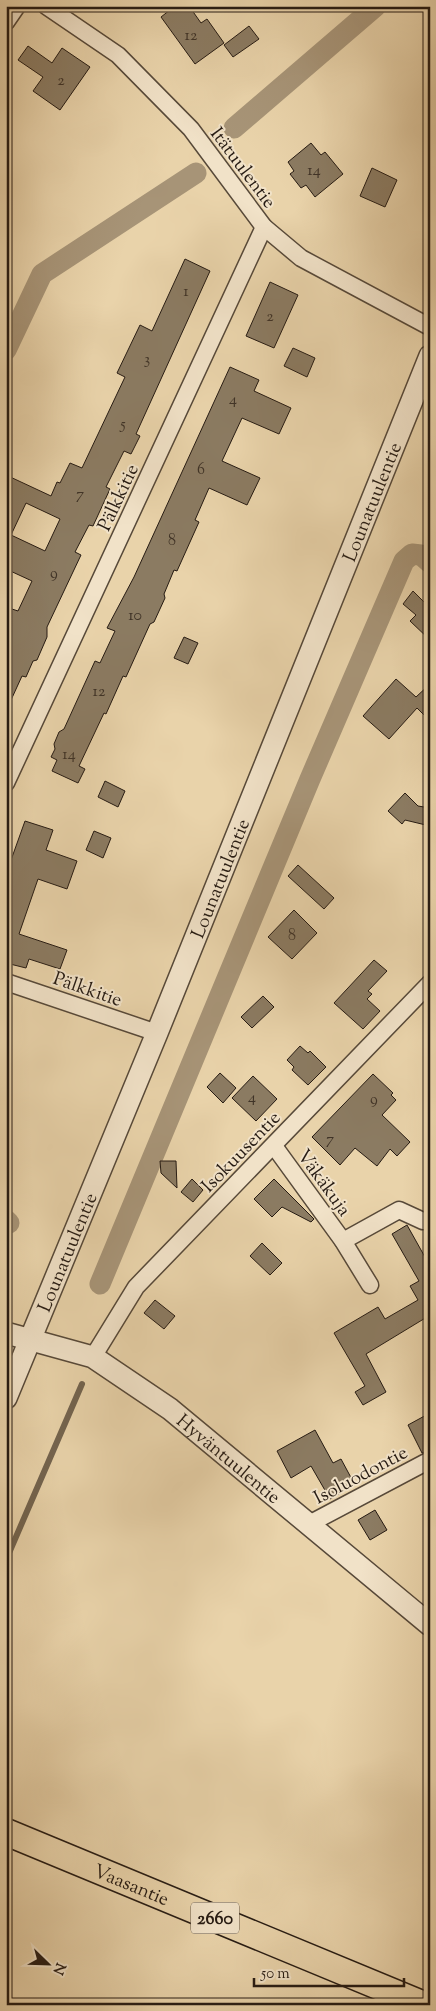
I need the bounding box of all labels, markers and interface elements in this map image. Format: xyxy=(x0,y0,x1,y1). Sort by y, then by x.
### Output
house number: 12 xyxy=(185,25,198,48)
house number: 2 xyxy=(57,70,65,93)
street label: Itätuulentie xyxy=(203,122,282,215)
house number: 14 xyxy=(307,160,321,183)
house number: 1 xyxy=(183,281,189,304)
house number: 2 xyxy=(266,306,274,329)
house number: 3 xyxy=(144,349,150,372)
house number: 4 xyxy=(229,389,237,412)
house number: 5 xyxy=(119,414,126,437)
street label: Lounatuulentie xyxy=(337,439,410,566)
house number: 6 xyxy=(197,459,205,482)
street label: Pälkkitie xyxy=(92,460,147,536)
house number: 7 xyxy=(76,484,84,507)
house number: 8 xyxy=(168,530,176,553)
house number: 9 xyxy=(50,563,58,586)
house number: 10 xyxy=(128,605,142,628)
house number: 12 xyxy=(93,681,106,704)
house number: 14 xyxy=(62,744,76,767)
street label: Lounatuulentie xyxy=(186,815,258,943)
house number: 8 xyxy=(288,925,296,948)
street label: Pälkkitie xyxy=(49,966,125,1015)
house number: 4 xyxy=(248,1087,256,1110)
house number: 9 xyxy=(370,1089,378,1112)
street label: Isokuusentie xyxy=(196,1106,288,1199)
house number: 7 xyxy=(326,1129,334,1152)
street label: Väkäkuja xyxy=(289,1144,357,1223)
street label: Lounatuulentie xyxy=(32,1189,105,1317)
street label: Hyväntuulentie xyxy=(170,1409,286,1512)
street label: Isoluodontie xyxy=(309,1440,413,1512)
street label: Vaasantie xyxy=(89,1859,173,1914)
road number: 2660 xyxy=(191,1902,239,1934)
north arrow xyxy=(22,1938,72,1988)
scale bar xyxy=(254,1956,404,1988)
text: N xyxy=(47,1959,70,1977)
text: 50 m xyxy=(260,1964,290,1985)

